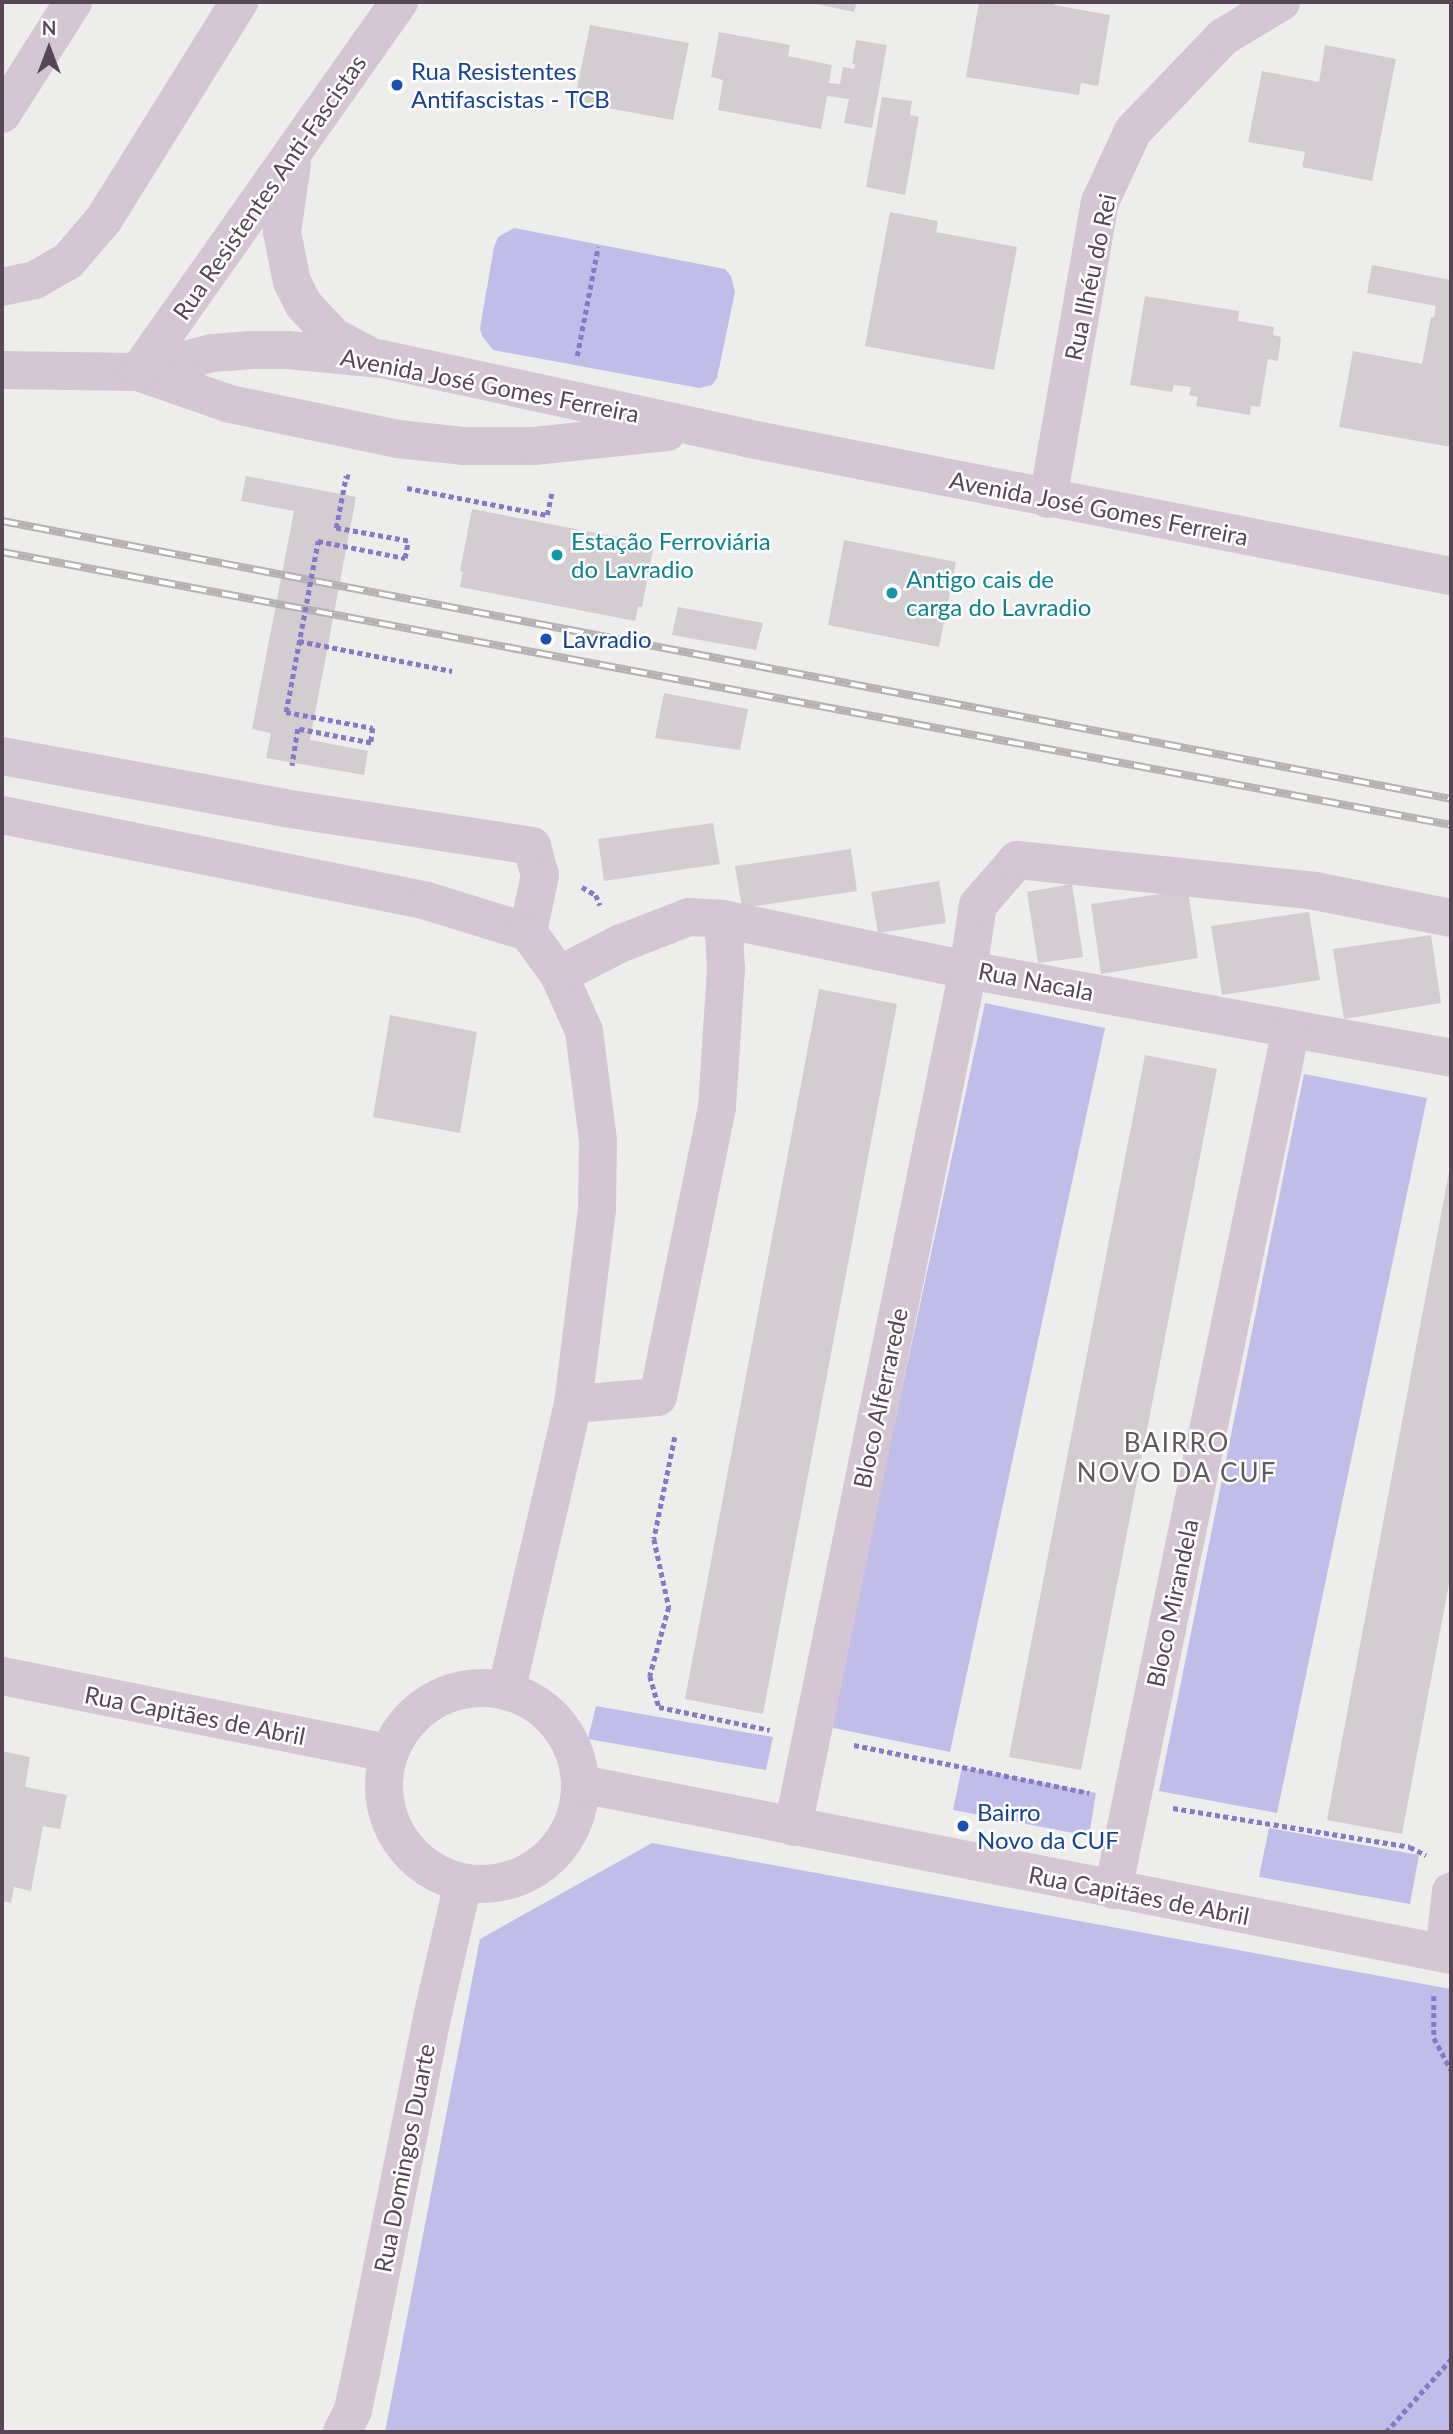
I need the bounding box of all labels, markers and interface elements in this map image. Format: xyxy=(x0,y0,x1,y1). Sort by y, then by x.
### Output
north arrow xyxy=(14,14,84,84)
text: N xyxy=(42,16,56,39)
street label: Rua Resistentes Anti-Fascistas xyxy=(166,49,372,325)
place label: Rua Resistentes Antifascistas - TCB xyxy=(411,57,611,113)
marker: Rua Resistentes Antifascistas - TCB xyxy=(389,77,405,93)
street label: Rua Ilhéu do Rei xyxy=(1058,191,1122,363)
street label: Avenida José Gomes Ferreira xyxy=(338,342,642,428)
street label: Avenida José Gomes Ferreira xyxy=(947,465,1251,551)
place label: Estação Ferroviária do Lavradio xyxy=(571,527,771,583)
marker: Estação Ferroviária do Lavradio xyxy=(549,547,565,563)
place label: Antigo cais de carga do Lavradio xyxy=(906,565,1091,621)
marker: Antigo cais de carga do Lavradio xyxy=(884,585,900,601)
place label: Lavradio xyxy=(562,625,652,653)
marker: Lavradio xyxy=(536,629,556,649)
street label: Rua Nacala xyxy=(976,956,1096,1006)
street label: Bloco Alferrarede xyxy=(847,1305,913,1491)
district label: BAIRRO NOVO DA CUF xyxy=(1078,1427,1276,1488)
street label: Bloco Mirandela xyxy=(1140,1516,1204,1690)
street label: Rua Capitães de Abril xyxy=(82,1679,308,1751)
place label: Bairro Novo da CUF xyxy=(977,1798,1119,1854)
marker: Bairro Novo da CUF xyxy=(955,1818,971,1834)
street label: Rua Capitães de Abril xyxy=(1026,1859,1252,1931)
street label: Rua Domingos Duarte xyxy=(368,2041,440,2275)

